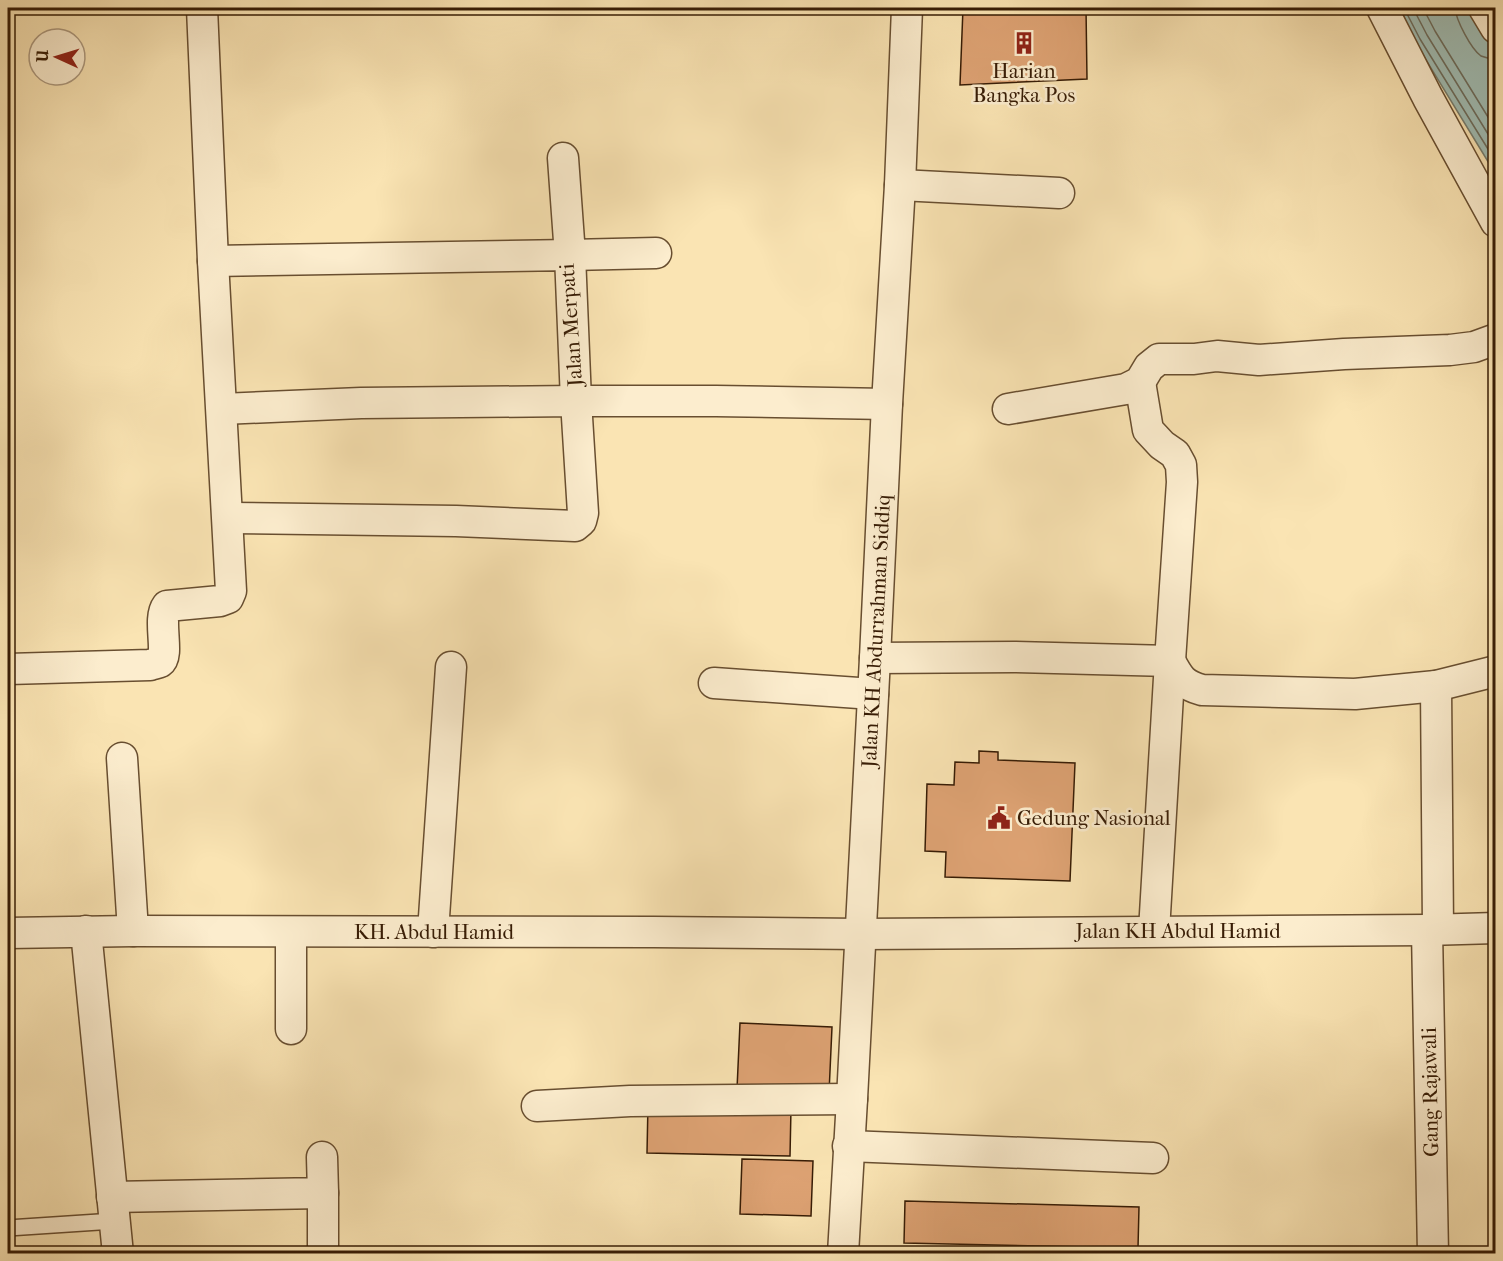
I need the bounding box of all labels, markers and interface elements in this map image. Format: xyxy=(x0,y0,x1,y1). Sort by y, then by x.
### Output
north arrow xyxy=(27,27,87,87)
building icon: Harian Bangka Pos xyxy=(1011,30,1037,56)
text: U xyxy=(33,49,52,64)
place label: Harian Bangka Pos xyxy=(973,59,1075,107)
street label: Jalan Merpati xyxy=(555,263,587,389)
street label: Jalan KH Abdurrahman Siddiq xyxy=(857,493,895,770)
public building icon: Gedung Nasional xyxy=(986,805,1012,831)
place label: Gedung Nasional xyxy=(1017,806,1171,830)
street label: Jalan KH Abdul Hamid xyxy=(1073,919,1281,943)
street label: KH. Abdul Hamid xyxy=(354,920,515,944)
street label: Gang Rajawali xyxy=(1417,1027,1443,1157)

